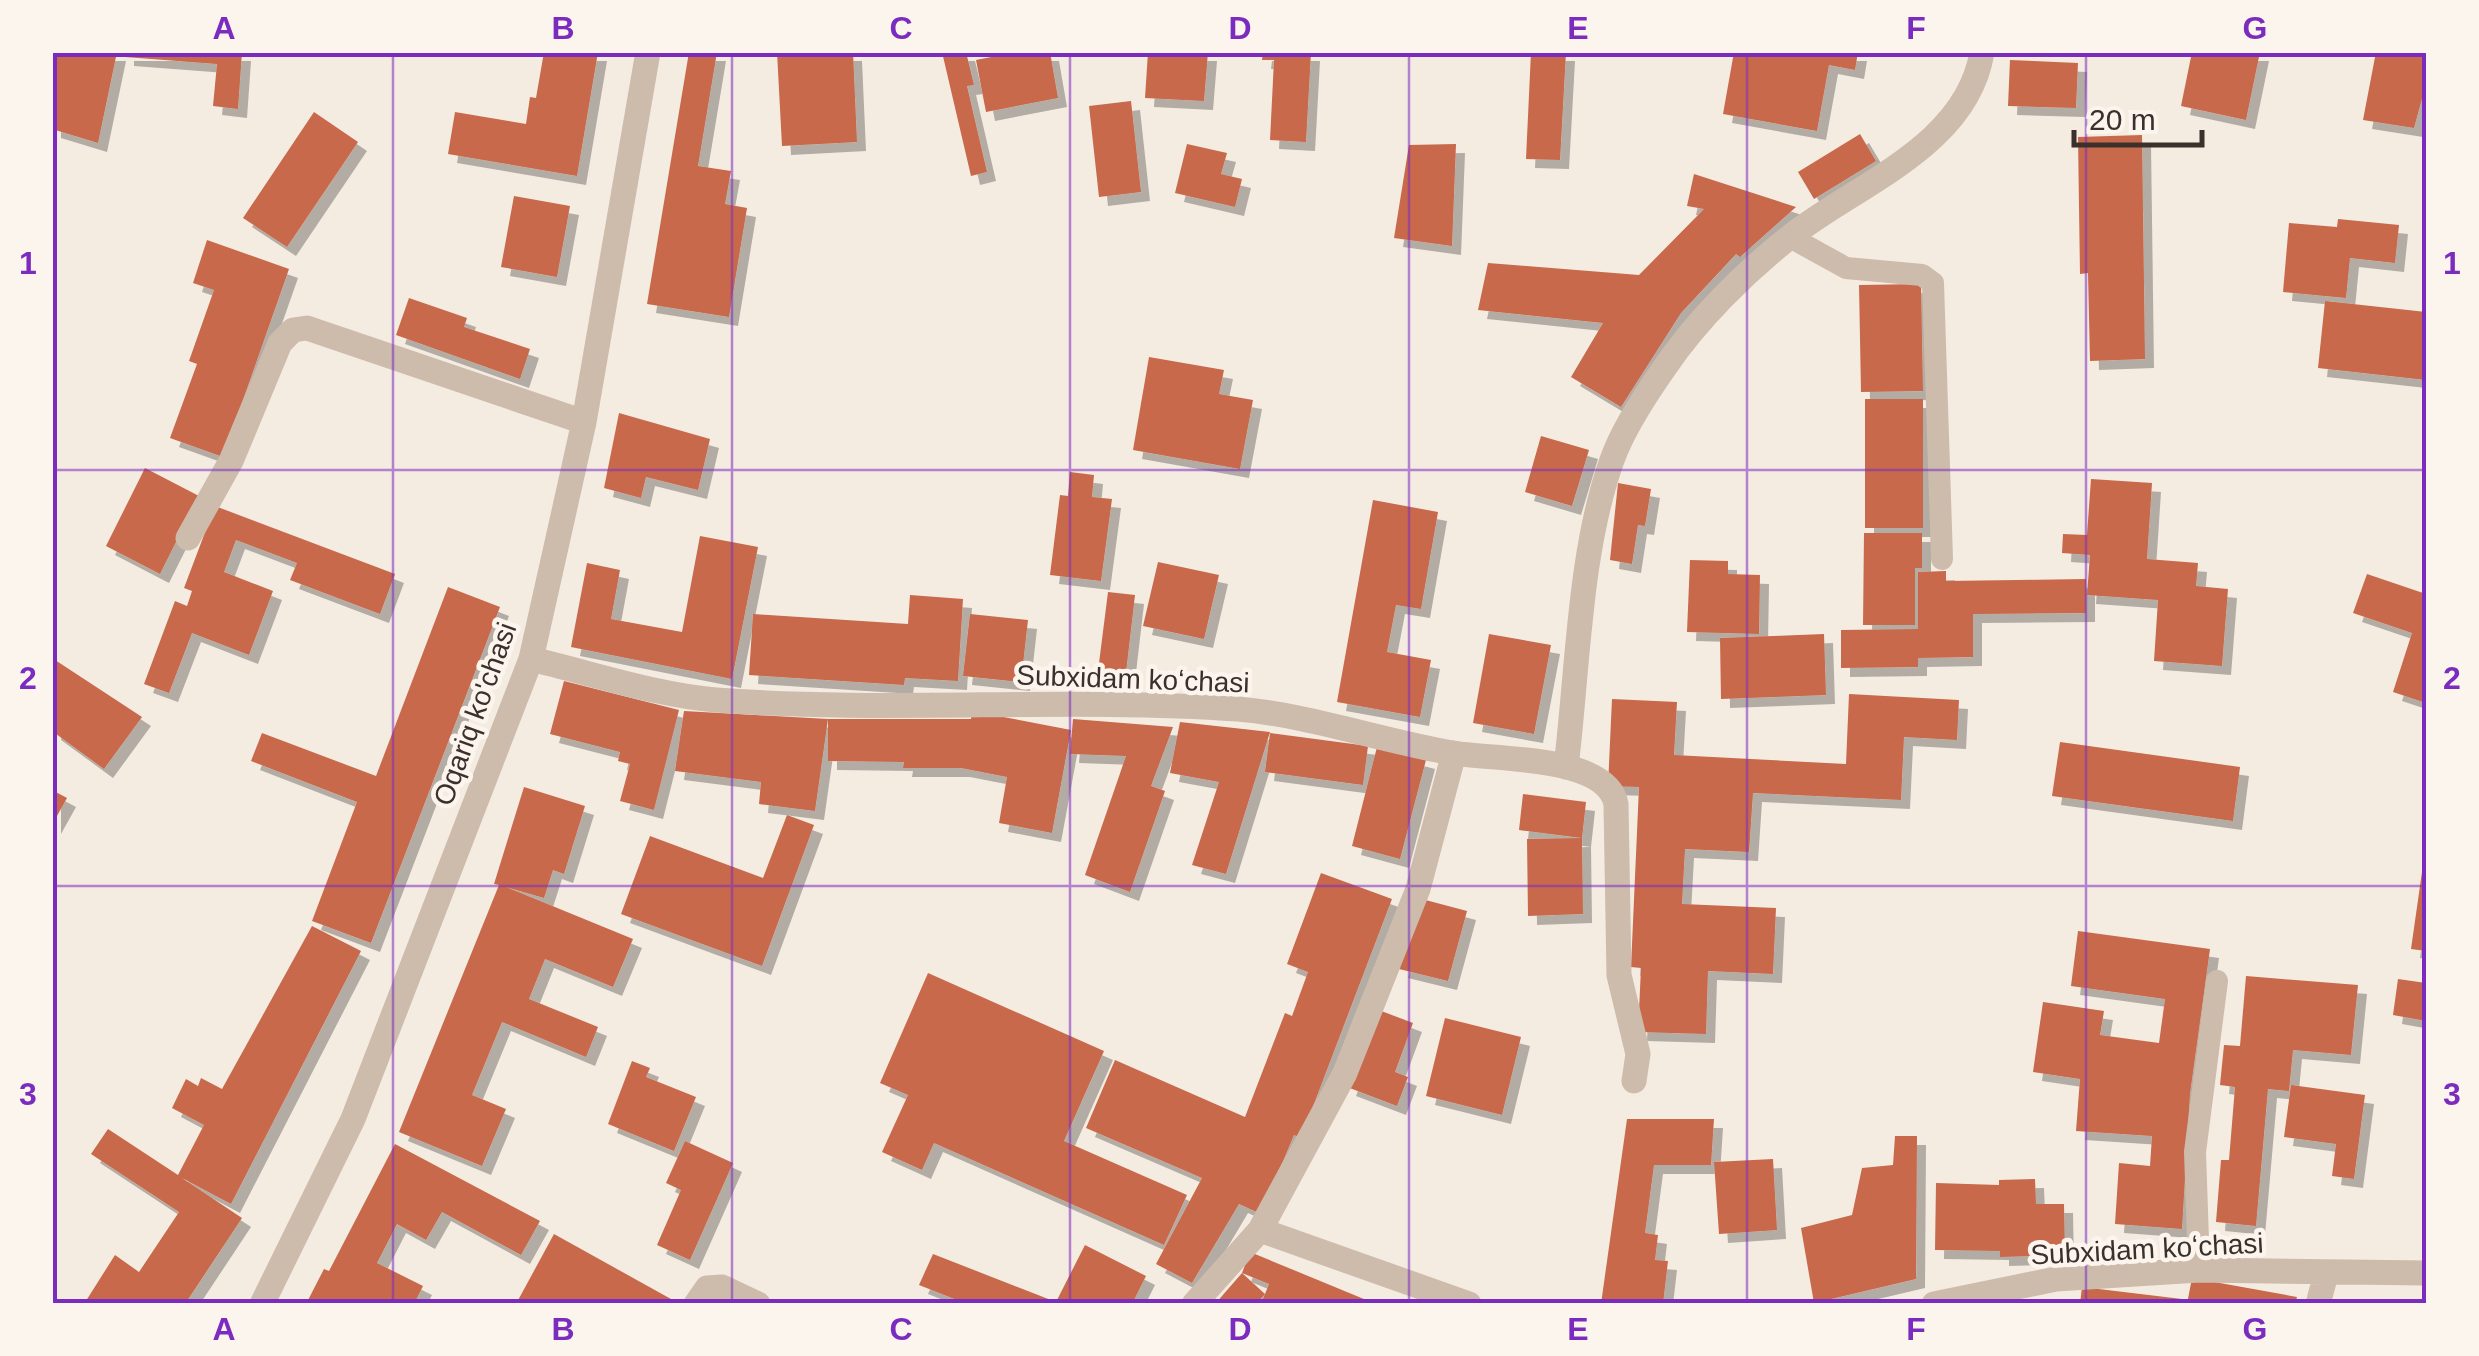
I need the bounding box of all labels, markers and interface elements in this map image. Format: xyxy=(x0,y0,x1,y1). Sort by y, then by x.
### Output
text: A xyxy=(212,10,236,46)
text: B xyxy=(551,10,575,46)
text: C xyxy=(889,10,913,46)
text: D xyxy=(1228,10,1252,46)
text: E xyxy=(1567,10,1589,46)
text: F xyxy=(1906,10,1926,46)
text: G xyxy=(2243,10,2267,46)
scale bar xyxy=(2074,85,2202,147)
text: 20 m xyxy=(2089,103,2156,136)
text: 1 xyxy=(19,245,37,281)
text: 1 xyxy=(2443,245,2461,281)
street label: Oqariq ko'chasi xyxy=(428,618,522,810)
street label: Subxidam koʻchasi xyxy=(1016,659,1250,699)
text: 2 xyxy=(19,660,37,696)
text: 2 xyxy=(2443,660,2461,696)
text: 3 xyxy=(19,1076,37,1112)
text: 3 xyxy=(2443,1076,2461,1112)
street label: Subxidam koʻchasi xyxy=(2030,1227,2264,1271)
text: A xyxy=(212,1311,236,1347)
text: B xyxy=(551,1311,575,1347)
text: C xyxy=(889,1311,913,1347)
text: D xyxy=(1228,1311,1252,1347)
text: E xyxy=(1567,1311,1589,1347)
text: F xyxy=(1906,1311,1926,1347)
text: G xyxy=(2243,1311,2267,1347)

